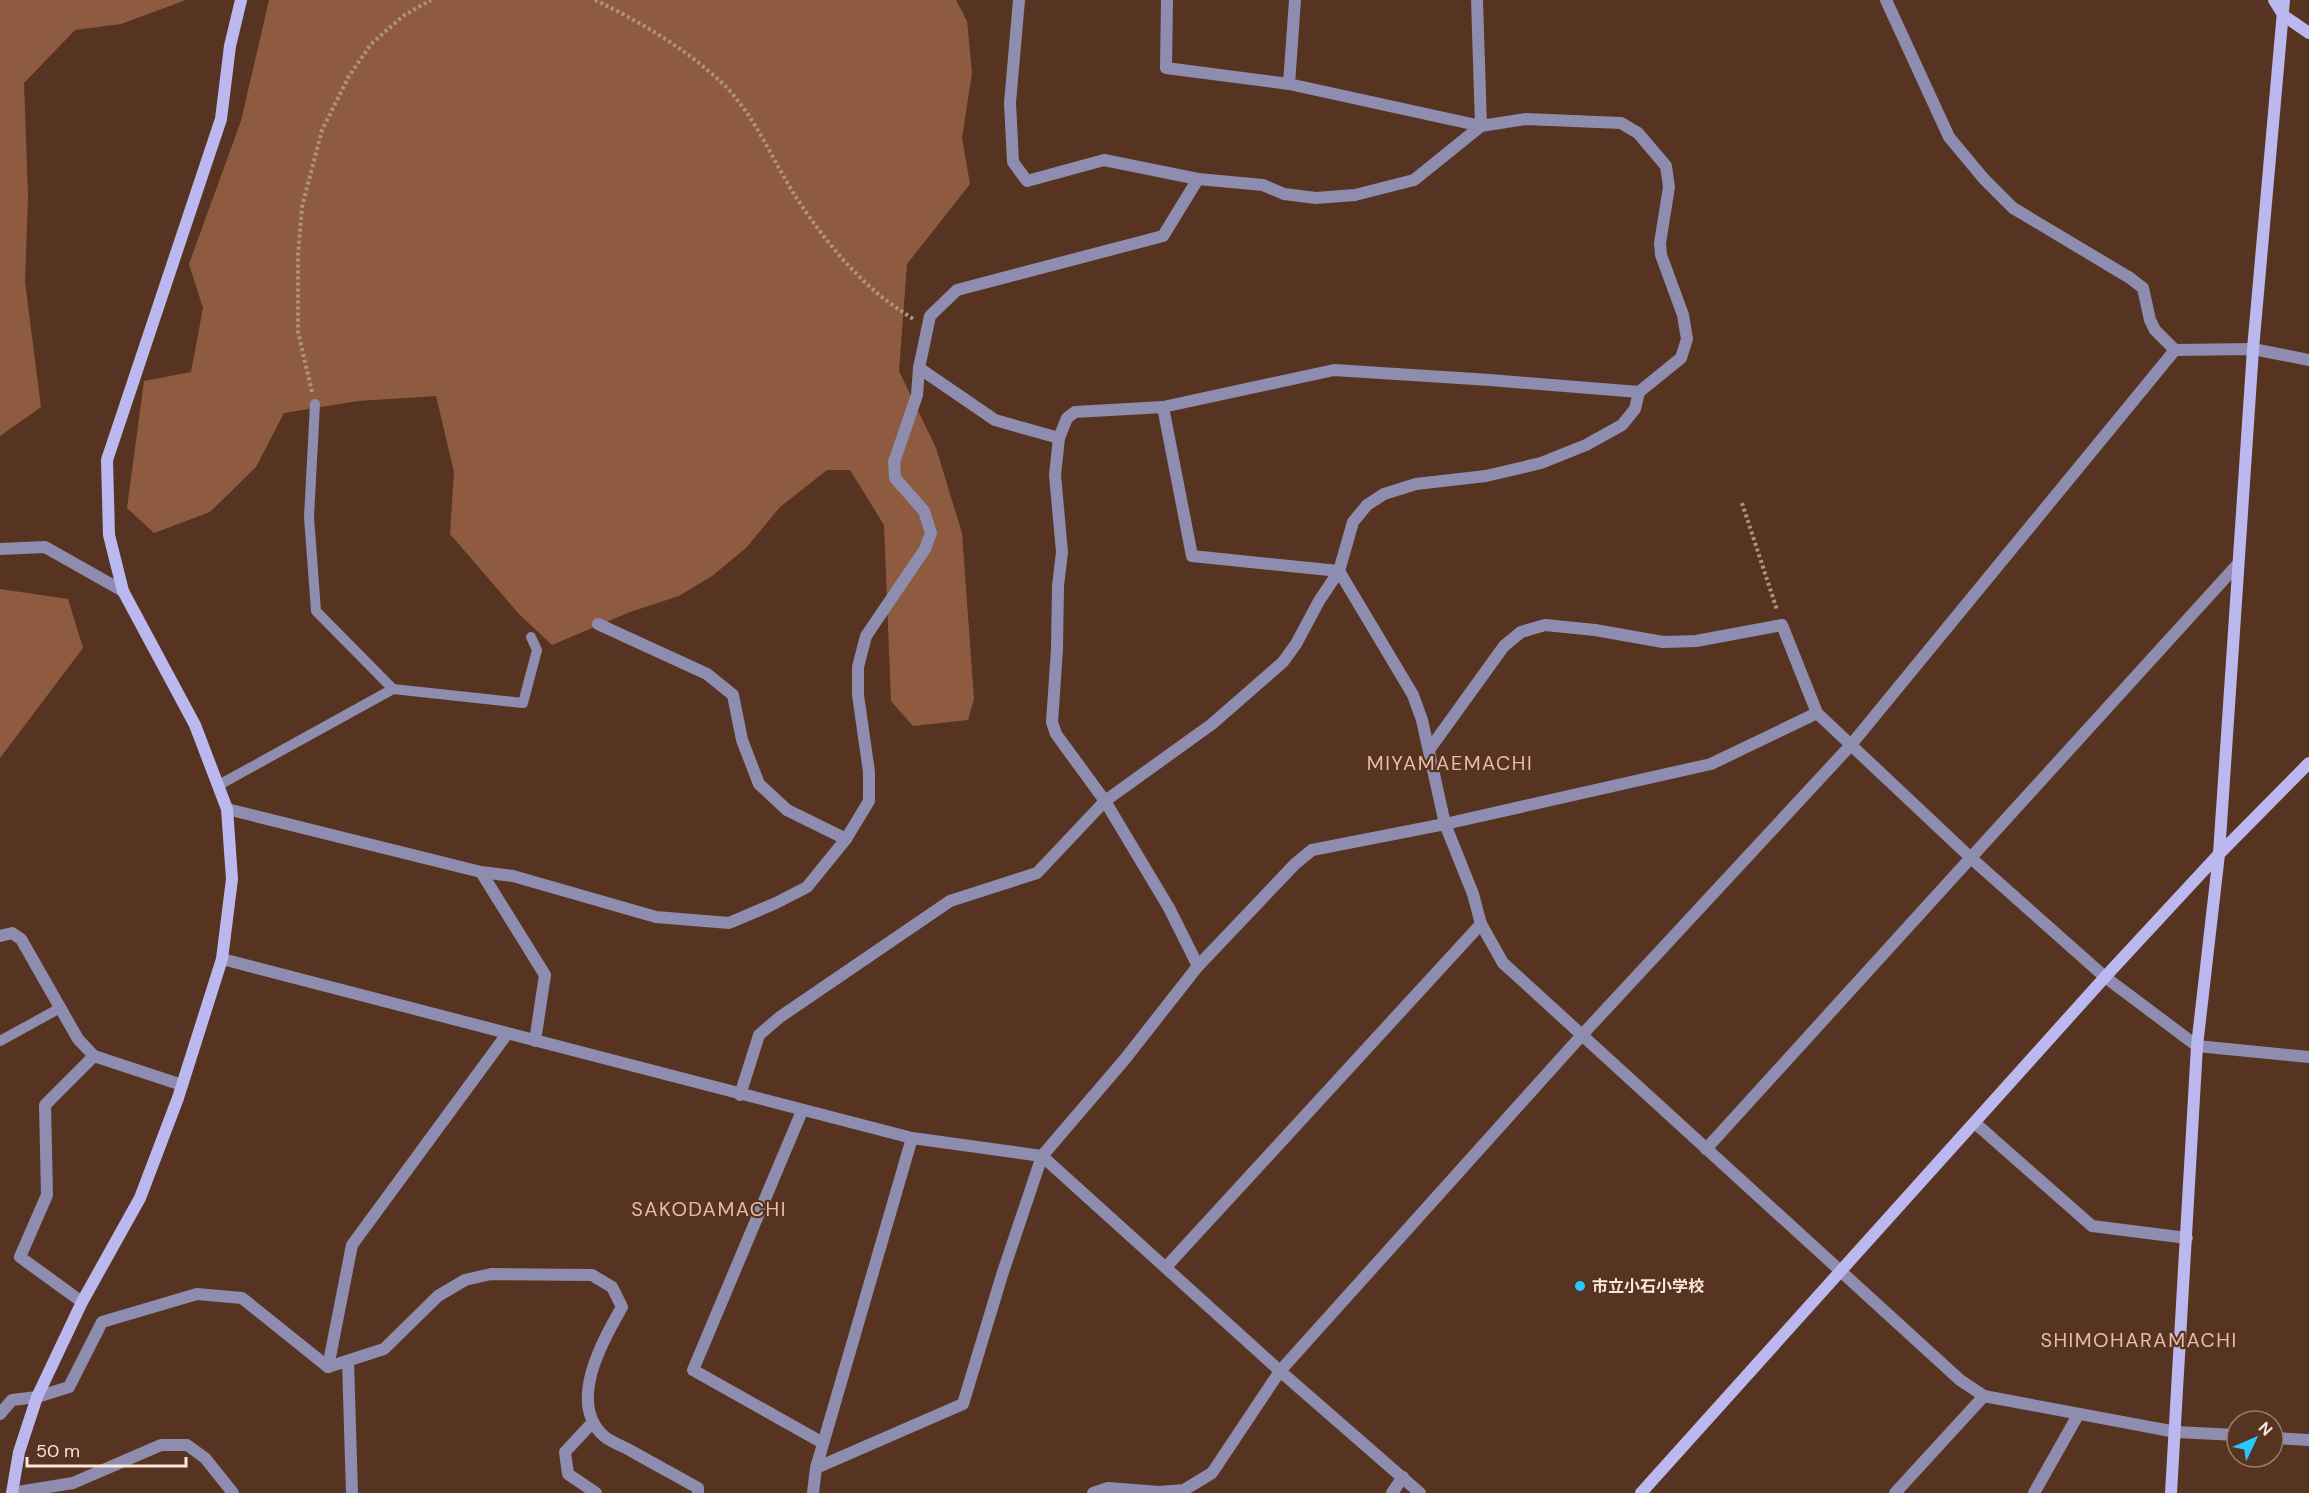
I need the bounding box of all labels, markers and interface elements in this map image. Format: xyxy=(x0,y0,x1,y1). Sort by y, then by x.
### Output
district label: MIYAMAEMACHI xyxy=(1367,750,1533,776)
district label: SAKODAMACHI xyxy=(631,1196,787,1222)
place label: 市立小石小学校 xyxy=(1592,1276,1704,1297)
marker: 市立小石小学校 xyxy=(1573,1279,1587,1293)
district label: SHIMOHARAMACHI xyxy=(2040,1327,2238,1353)
north arrow xyxy=(2225,1409,2285,1469)
text: N xyxy=(2254,1417,2277,1440)
scale bar xyxy=(27,1430,186,1468)
text: 50 m xyxy=(36,1439,80,1463)

